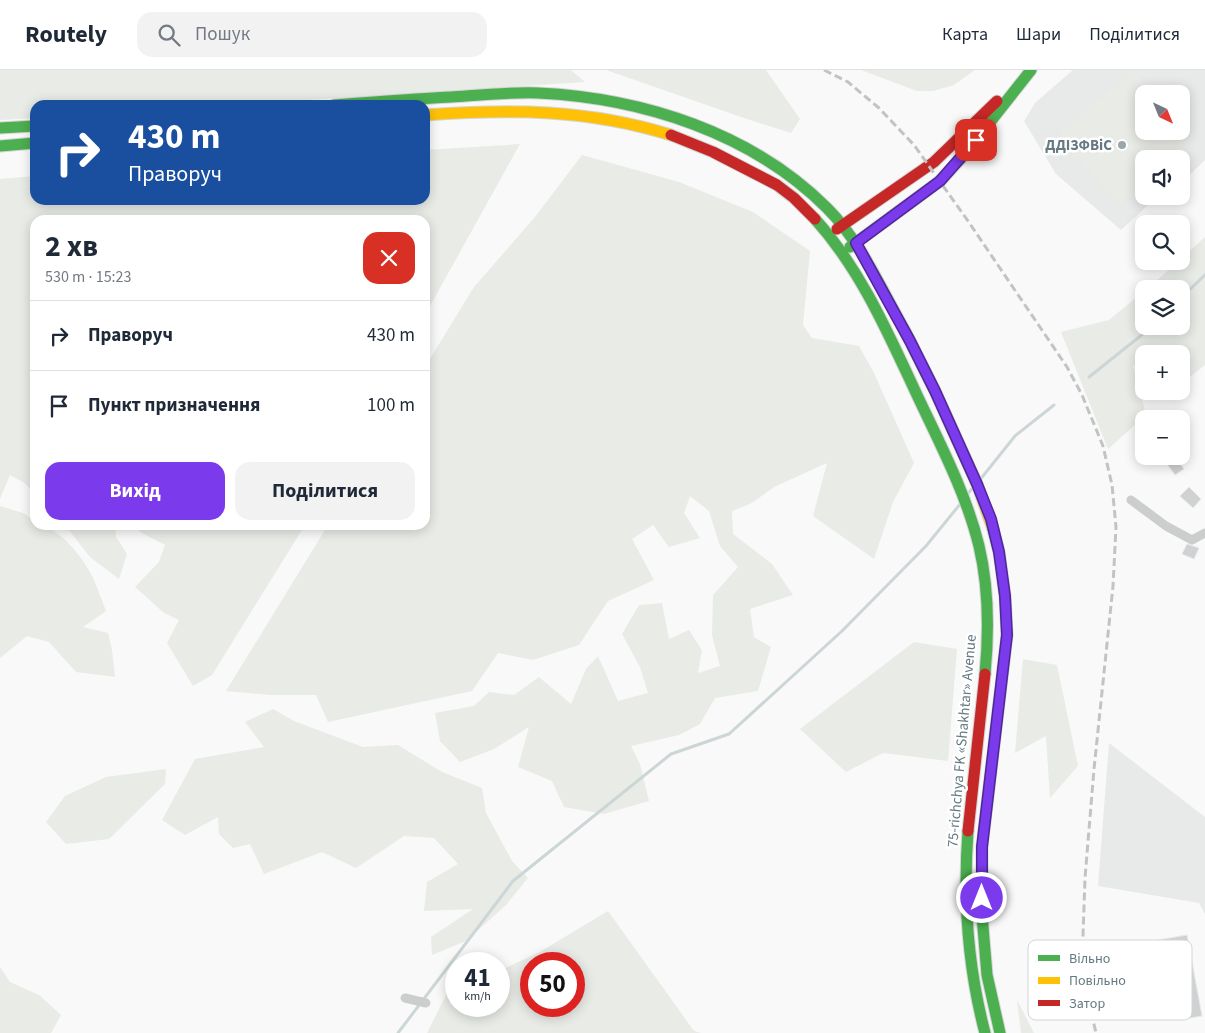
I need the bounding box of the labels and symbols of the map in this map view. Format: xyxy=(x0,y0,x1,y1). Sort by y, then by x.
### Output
north arrow xyxy=(1135,85,1190,140)
pin xyxy=(955,119,997,161)
place label: ДДІЗФВіС xyxy=(1045,135,1112,156)
marker: ДДІЗФВіС xyxy=(1116,139,1128,151)
street label: 75-richchya FK «Shakhtar» Avenue xyxy=(942,634,982,848)
position arrow xyxy=(955,871,1007,923)
legend xyxy=(1028,940,1192,1020)
text: Вільно xyxy=(1069,949,1110,969)
speed limit sign: 50 xyxy=(520,952,585,1017)
text: Повільно xyxy=(1069,971,1126,991)
text: Затор xyxy=(1069,994,1105,1014)

